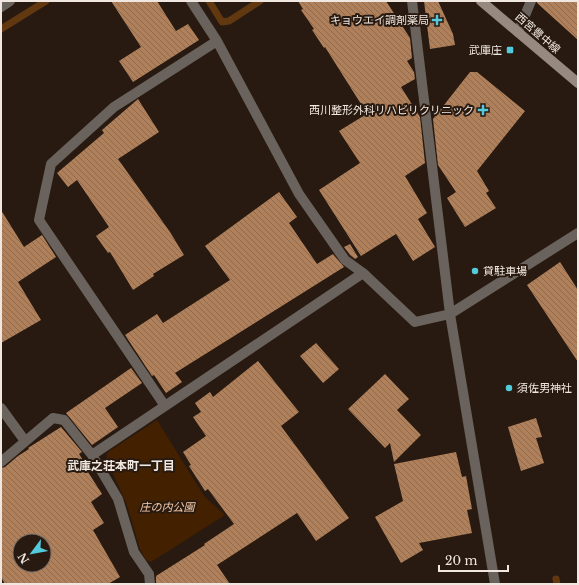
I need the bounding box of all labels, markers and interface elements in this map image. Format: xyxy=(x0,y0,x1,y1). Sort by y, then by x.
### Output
street label: 西宮豊中線 xyxy=(513,10,563,56)
place label: キョウエイ調剤薬局 xyxy=(330,13,429,27)
marker: キョウエイ調剤薬局 xyxy=(432,15,442,25)
place label: 武庫庄 xyxy=(469,43,502,57)
marker: 武庫庄 xyxy=(505,45,515,55)
place label: 西川整形外科リハビリクリニック xyxy=(309,103,474,117)
marker: 西川整形外科リハビリクリニック xyxy=(477,104,489,116)
place label: 貸駐車場 xyxy=(483,264,527,278)
marker: 貸駐車場 xyxy=(470,266,480,276)
place label: 須佐男神社 xyxy=(517,381,572,395)
marker: 須佐男神社 xyxy=(504,383,514,393)
district label: 武庫之荘本町一丁目 xyxy=(67,458,175,473)
park label: 庄の内公園 xyxy=(140,500,196,514)
north arrow xyxy=(12,533,52,573)
scale bar xyxy=(439,547,508,573)
text: N xyxy=(14,550,32,566)
text: 20 m xyxy=(445,553,477,568)

